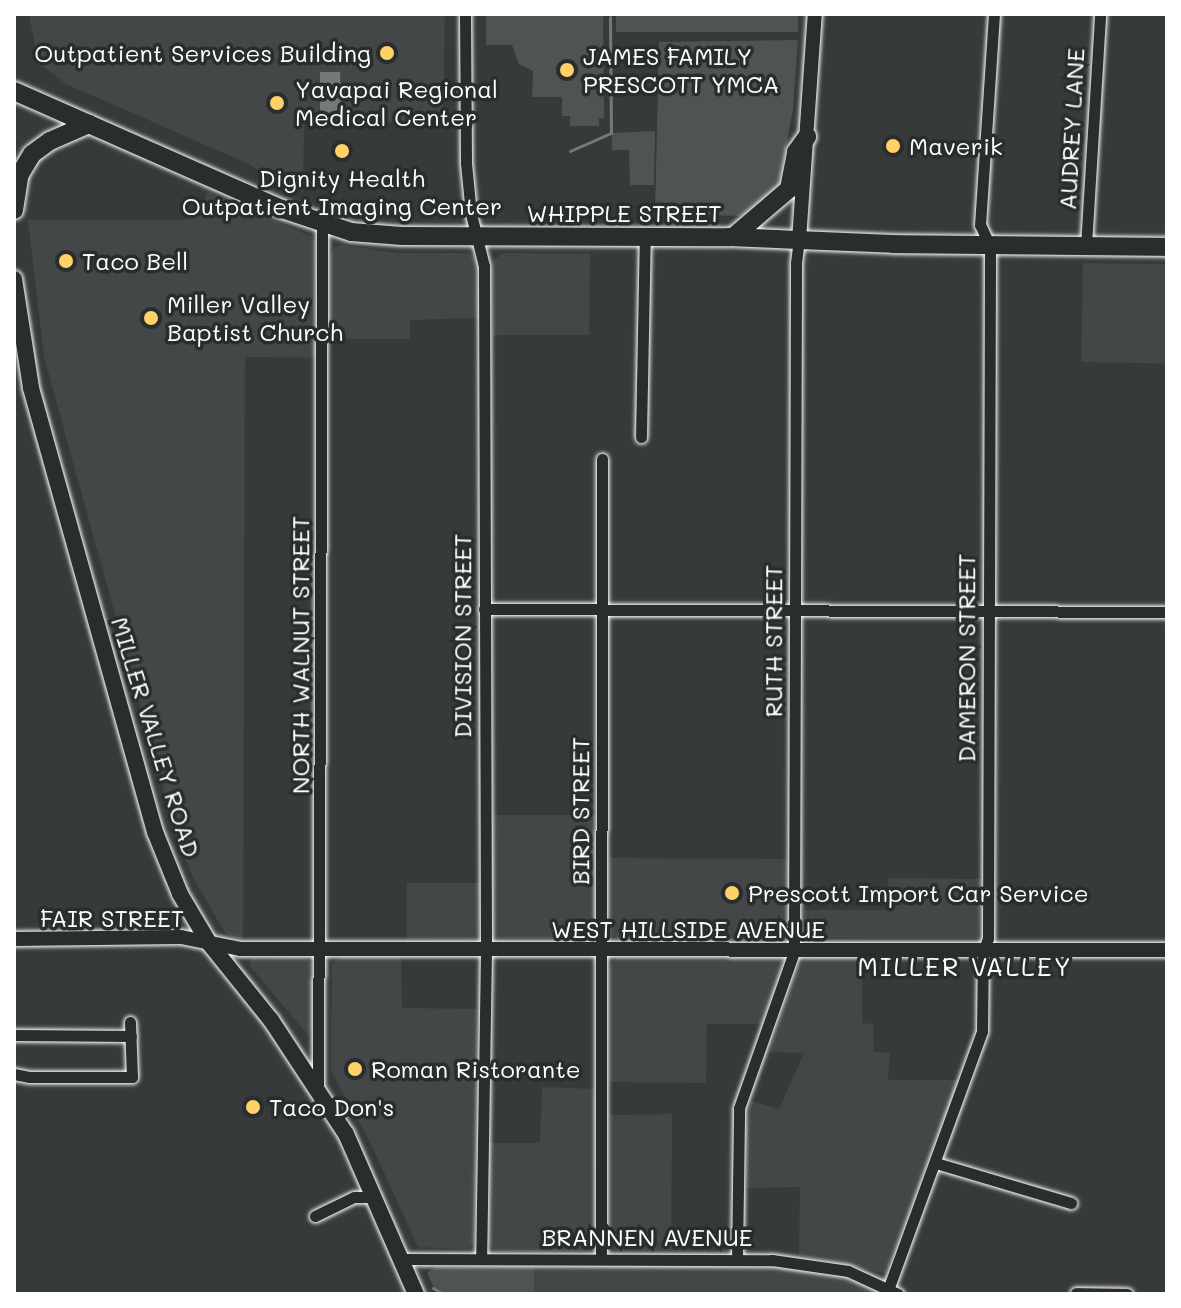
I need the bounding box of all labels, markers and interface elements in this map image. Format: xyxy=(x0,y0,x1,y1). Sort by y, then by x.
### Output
place label: Outpatient Services Building xyxy=(34,39,371,67)
place label: JAMES FAMILY PRESCOTT YMCA xyxy=(583,42,779,98)
marker: Outpatient Services Building xyxy=(378,44,396,62)
street label: AUDREY LANE xyxy=(1052,47,1090,211)
marker: JAMES FAMILY PRESCOTT YMCA xyxy=(558,61,576,79)
place label: Yavapai Regional Medical Center xyxy=(295,75,498,131)
marker: Yavapai Regional Medical Center xyxy=(266,92,288,114)
place label: Maverik xyxy=(909,132,1003,160)
marker: Maverik xyxy=(884,137,902,155)
marker: Dignity Health Outpatient Imaging Center xyxy=(333,142,351,160)
place label: Dignity Health Outpatient Imaging Center xyxy=(182,164,502,220)
street label: WHIPPLE STREET xyxy=(526,199,722,227)
place label: Taco Bell xyxy=(82,247,188,275)
marker: Taco Bell xyxy=(57,252,75,270)
place label: Miller Valley Baptist Church xyxy=(167,290,343,346)
marker: Miller Valley Baptist Church xyxy=(142,309,160,327)
street label: NORTH WALNUT STREET xyxy=(286,516,314,794)
street label: DIVISION STREET xyxy=(448,534,476,738)
street label: DAMERON STREET xyxy=(952,554,980,762)
street label: RUTH STREET xyxy=(759,565,787,717)
street label: MILLER VALLEY ROAD xyxy=(106,613,206,861)
street label: BIRD STREET xyxy=(566,737,594,885)
place label: Prescott Import Car Service xyxy=(748,879,1089,907)
marker: Prescott Import Car Service xyxy=(723,884,741,902)
street label: FAIR STREET xyxy=(40,904,184,932)
street label: WEST HILLSIDE AVENUE xyxy=(551,915,825,943)
district label: MILLER VALLEY xyxy=(857,951,1073,983)
place label: Roman Ristorante xyxy=(371,1055,581,1083)
marker: Roman Ristorante xyxy=(346,1060,364,1078)
place label: Taco Don's xyxy=(269,1093,394,1121)
marker: Taco Don's xyxy=(244,1098,262,1116)
street label: BRANNEN AVENUE xyxy=(541,1223,753,1251)

